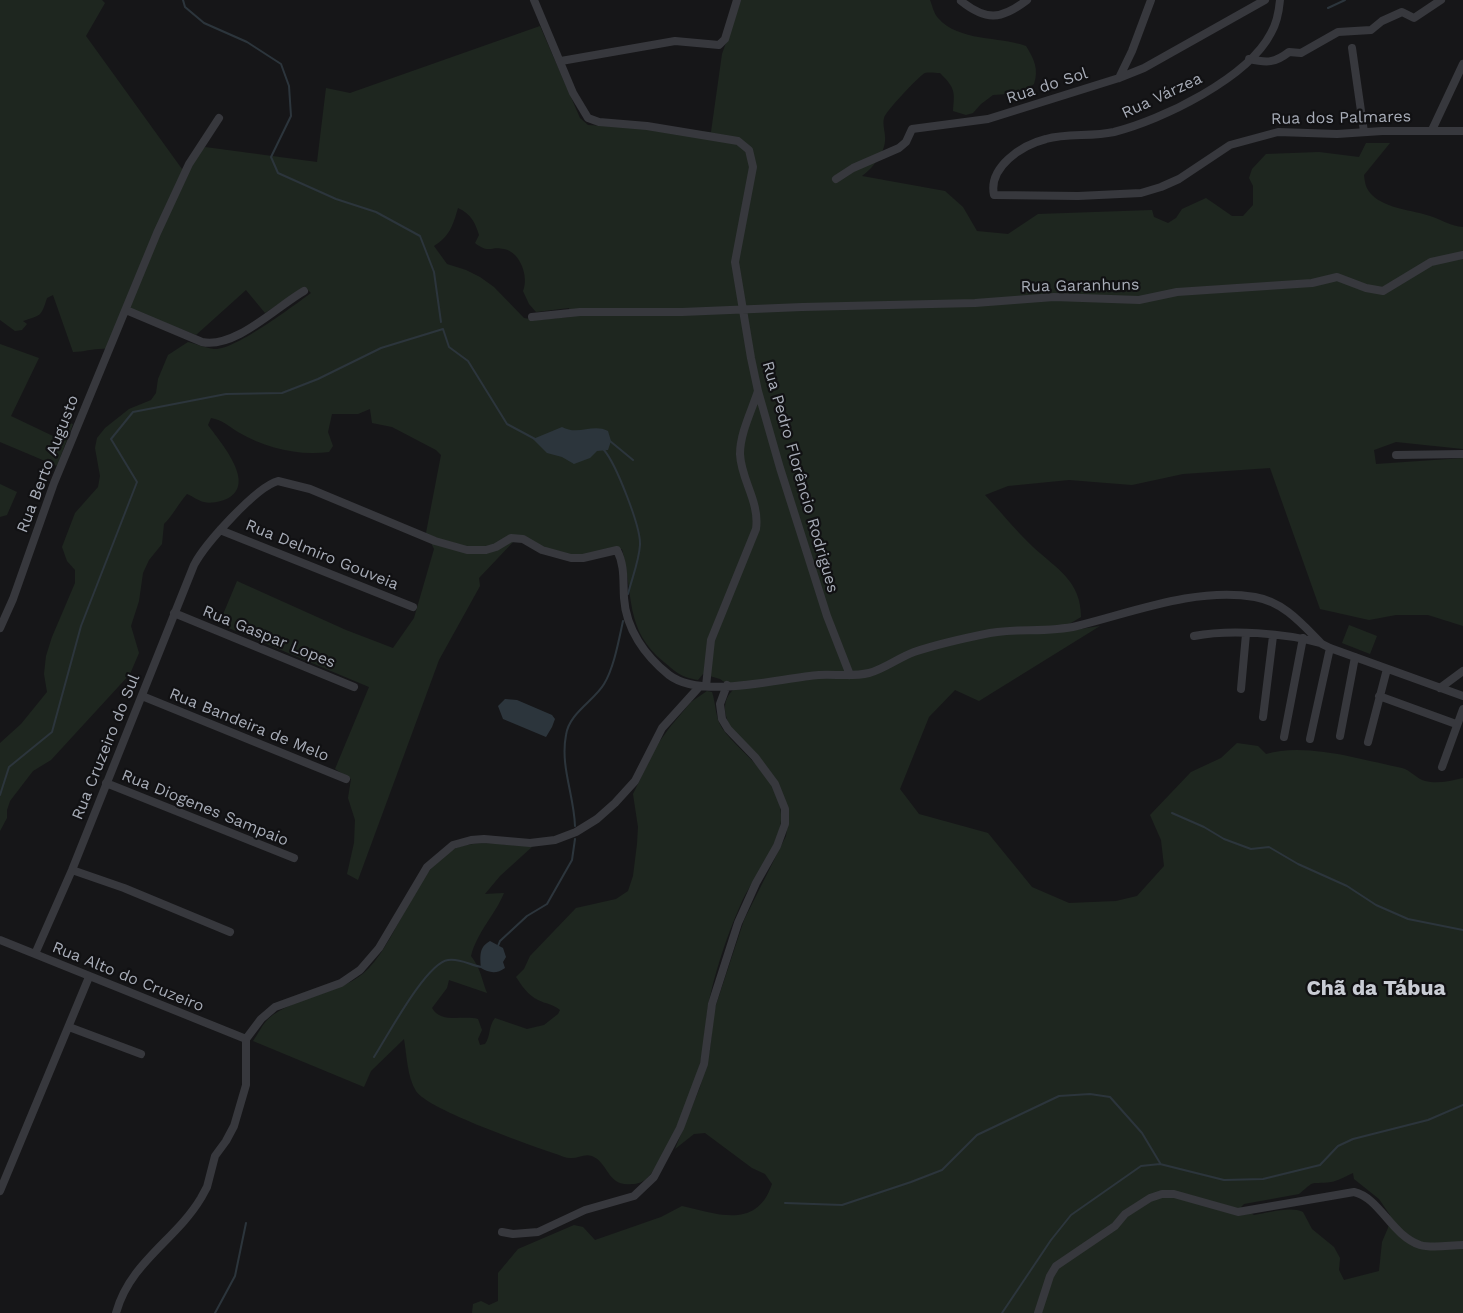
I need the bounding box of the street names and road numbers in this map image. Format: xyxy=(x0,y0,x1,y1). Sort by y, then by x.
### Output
street label: Rua do Sol xyxy=(1004,64,1090,108)
street label: Rua Várzea xyxy=(1119,69,1205,123)
street label: Rua dos Palmares xyxy=(1271,107,1411,129)
street label: Rua Garanhuns xyxy=(1020,275,1140,297)
street label: Rua Pedro Florêncio Rodrigues xyxy=(758,359,842,595)
street label: Rua Berto Augusto xyxy=(13,393,83,535)
street label: Rua Delmiro Gouveia xyxy=(243,516,401,594)
street label: Rua Gaspar Lopes xyxy=(200,602,338,672)
street label: Rua Cruzeiro do Sul xyxy=(68,671,144,823)
street label: Rua Bandeira de Melo xyxy=(166,684,332,766)
street label: Rua Diogenes Sampaio xyxy=(119,766,291,850)
street label: Rua Alto do Cruzeiro xyxy=(49,938,207,1016)

